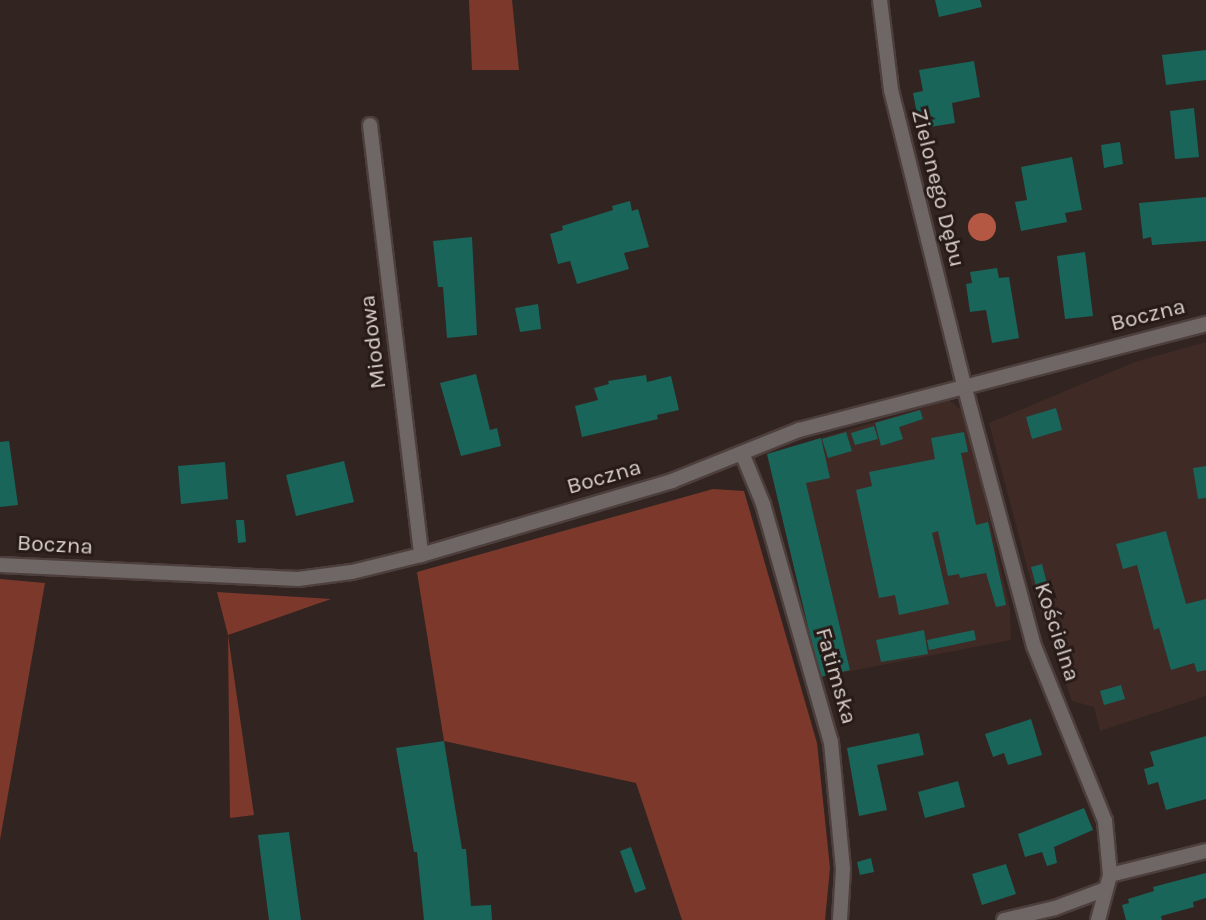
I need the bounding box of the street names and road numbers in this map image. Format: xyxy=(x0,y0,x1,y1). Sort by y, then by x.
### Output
street label: Zielonego Dębu xyxy=(905,106,971,270)
street label: Boczna xyxy=(1108,292,1188,338)
street label: Miodowa xyxy=(354,293,392,391)
street label: Boczna xyxy=(564,453,644,501)
street label: Boczna xyxy=(16,529,94,561)
street label: Kościelna xyxy=(1028,579,1086,685)
street label: Fatimska xyxy=(809,625,863,727)

